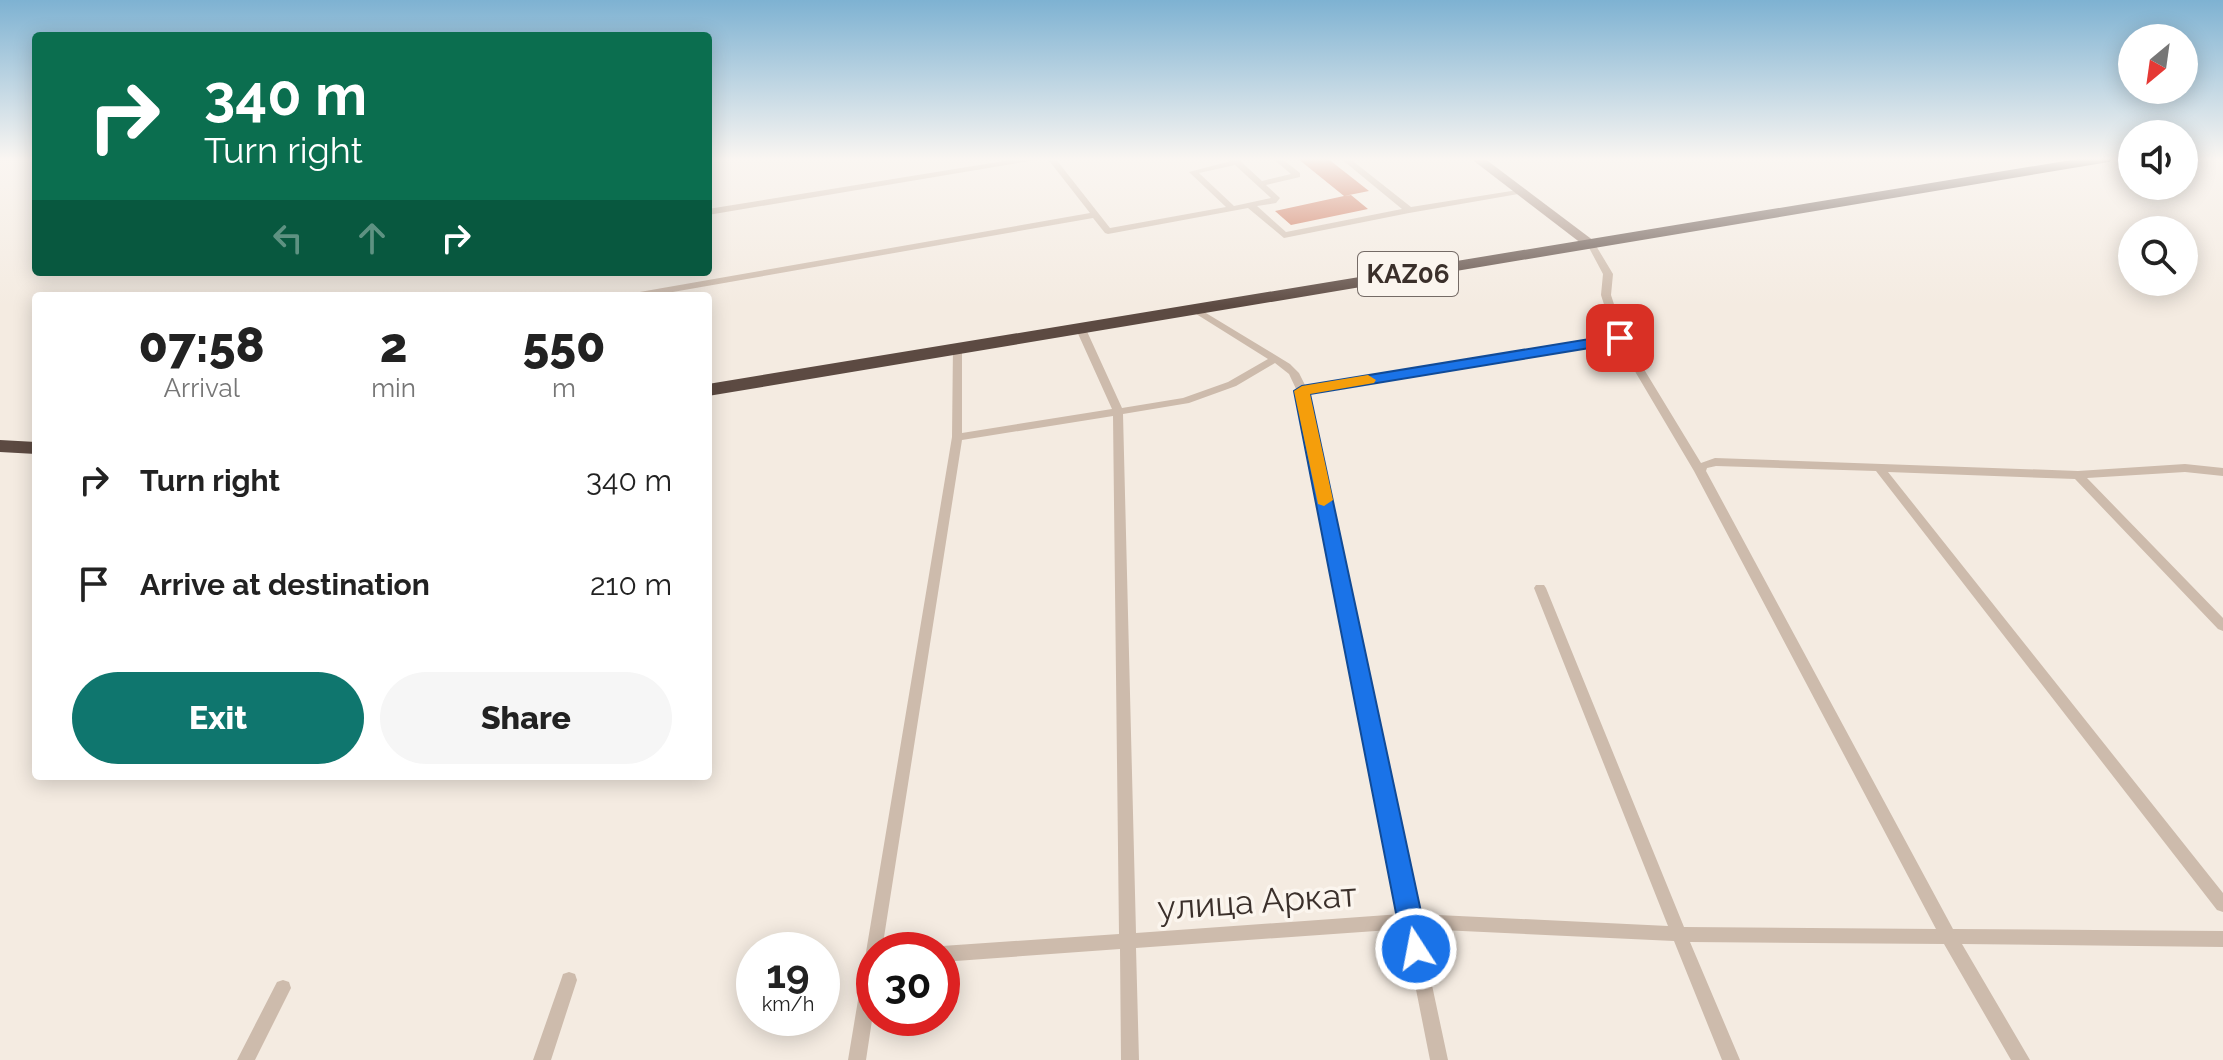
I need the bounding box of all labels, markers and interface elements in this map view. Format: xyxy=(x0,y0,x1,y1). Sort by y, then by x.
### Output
north arrow xyxy=(2118,24,2198,104)
map controls xyxy=(2118,24,2198,296)
text: 340 m xyxy=(204,62,367,128)
icon: right xyxy=(72,64,176,168)
button: sound xyxy=(2118,120,2198,200)
text: Turn right xyxy=(204,129,363,171)
icon: left xyxy=(266,216,310,260)
icon: ahead xyxy=(350,216,394,260)
icon: right xyxy=(434,216,478,260)
button: search xyxy=(2118,216,2198,296)
road number: KАZ06 xyxy=(1358,252,1458,296)
pin xyxy=(1586,304,1654,372)
icon: arrive xyxy=(1598,316,1642,360)
text: 07:58 xyxy=(139,317,265,373)
text: 2 xyxy=(380,317,407,373)
text: 550 xyxy=(522,317,605,373)
text: Arrival xyxy=(163,373,240,403)
text: min xyxy=(371,373,416,403)
text: m xyxy=(552,373,576,403)
icon: right xyxy=(72,458,116,502)
text: Turn right xyxy=(140,463,280,498)
text: 340 m xyxy=(586,463,672,498)
icon: arrive xyxy=(72,562,116,606)
text: Arrive at destination xyxy=(140,567,430,602)
text: 210 m xyxy=(590,567,672,602)
button: Exit xyxy=(72,672,364,764)
button: Share xyxy=(380,672,672,764)
street label: улица Аркат xyxy=(1156,874,1358,928)
position arrow xyxy=(1374,907,1458,991)
speed limit sign: 30 xyxy=(856,932,960,1036)
text: 19 xyxy=(766,950,810,997)
text: km/h xyxy=(762,992,814,1016)

